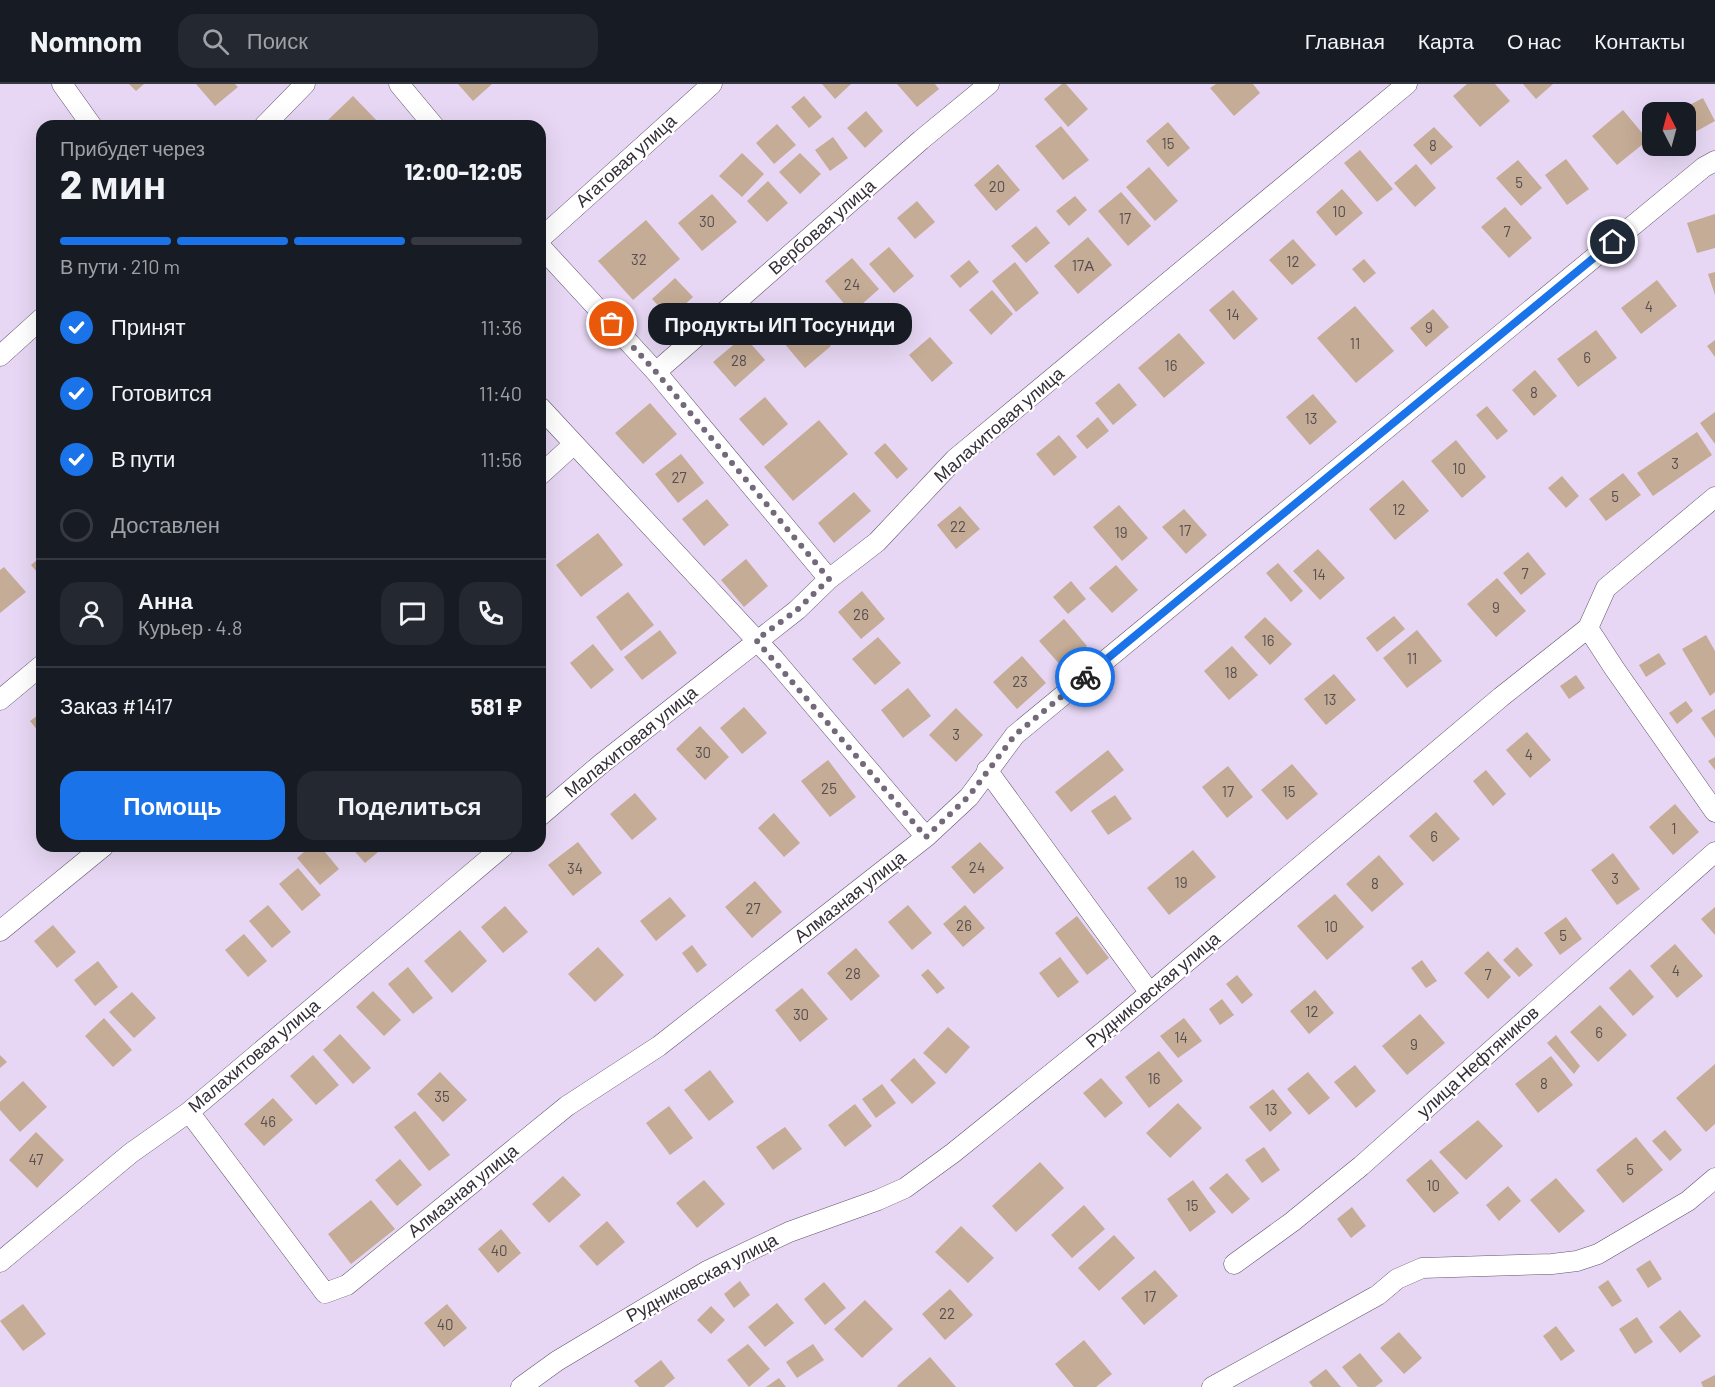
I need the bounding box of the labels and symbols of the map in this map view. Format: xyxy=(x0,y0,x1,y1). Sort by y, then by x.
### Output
north arrow xyxy=(1642,102,1696,156)
street label: Агатовая улица xyxy=(570,109,681,211)
house number: 15 xyxy=(1162,134,1174,152)
house number: 8 xyxy=(1429,136,1437,154)
street label: Вербовая улица xyxy=(763,173,880,279)
house number: 5 xyxy=(1515,173,1523,191)
house number: 20 xyxy=(989,177,1005,195)
house number: 10 xyxy=(1332,202,1346,220)
house number: 17 xyxy=(1119,209,1131,227)
house number: 30 xyxy=(699,212,715,230)
pin xyxy=(1587,216,1638,267)
house number: 7 xyxy=(1503,222,1511,240)
house number: 32 xyxy=(631,250,647,268)
house number: 12 xyxy=(1286,252,1300,270)
house number: 17А xyxy=(1072,256,1094,274)
house number: 24 xyxy=(844,275,860,293)
house number: 4 xyxy=(1645,297,1653,315)
pin xyxy=(586,298,637,349)
callout: Продукты ИП Тосуниди xyxy=(648,303,912,345)
house number: 14 xyxy=(1226,305,1240,323)
house number: 9 xyxy=(1425,318,1433,336)
house number: 11 xyxy=(1350,334,1360,352)
house number: 6 xyxy=(1583,348,1591,366)
house number: 28 xyxy=(731,351,747,369)
house number: 16 xyxy=(1165,356,1177,374)
street label: Малахитовая улица xyxy=(929,361,1069,487)
house number: 8 xyxy=(1530,383,1538,401)
house number: 13 xyxy=(1305,409,1317,427)
house number: 3 xyxy=(1671,454,1679,472)
house number: 10 xyxy=(1452,459,1466,477)
house number: 27 xyxy=(671,468,687,486)
house number: 5 xyxy=(1611,487,1619,505)
house number: 12 xyxy=(1392,500,1406,518)
house number: 22 xyxy=(950,517,966,535)
house number: 17 xyxy=(1179,521,1191,539)
house number: 19 xyxy=(1114,523,1128,541)
house number: 7 xyxy=(1521,564,1529,582)
house number: 14 xyxy=(1312,565,1326,583)
house number: 9 xyxy=(1492,598,1500,616)
house number: 26 xyxy=(853,605,869,623)
house number: 16 xyxy=(1262,631,1274,649)
courier xyxy=(1055,647,1115,707)
house number: 11 xyxy=(1407,649,1417,667)
house number: 18 xyxy=(1224,663,1238,681)
house number: 23 xyxy=(1012,672,1028,690)
street label: Малахитовая улица xyxy=(559,680,702,802)
house number: 13 xyxy=(1324,690,1336,708)
house number: 3 xyxy=(952,725,960,743)
house number: 30 xyxy=(695,743,711,761)
house number: 4 xyxy=(1525,745,1533,763)
house number: 25 xyxy=(821,779,837,797)
house number: 17 xyxy=(1222,782,1234,800)
house number: 15 xyxy=(1283,782,1295,800)
house number: 1 xyxy=(1671,819,1677,837)
house number: 6 xyxy=(1430,827,1438,845)
street label: Алмазная улица xyxy=(789,845,910,947)
house number: 24 xyxy=(969,858,985,876)
house number: 34 xyxy=(567,859,583,877)
house number: 3 xyxy=(1611,869,1619,887)
house number: 19 xyxy=(1174,873,1188,891)
house number: 8 xyxy=(1371,874,1379,892)
house number: 27 xyxy=(745,899,761,917)
house number: 26 xyxy=(956,916,972,934)
house number: 10 xyxy=(1324,917,1338,935)
street label: Рудниковская улица xyxy=(1081,926,1225,1052)
house number: 5 xyxy=(1559,926,1567,944)
house number: 4 xyxy=(1672,961,1680,979)
house number: 28 xyxy=(845,964,861,982)
house number: 7 xyxy=(1484,965,1492,983)
street label: Малахитовая улица xyxy=(183,993,324,1117)
street label: улица Нефтяников xyxy=(1412,1001,1543,1122)
house number: 12 xyxy=(1305,1002,1319,1020)
house number: 30 xyxy=(793,1005,809,1023)
house number: 6 xyxy=(1595,1023,1603,1041)
house number: 14 xyxy=(1174,1028,1188,1046)
house number: 9 xyxy=(1410,1035,1418,1053)
house number: 16 xyxy=(1148,1069,1160,1087)
house number: 8 xyxy=(1540,1074,1548,1092)
house number: 35 xyxy=(434,1087,450,1105)
house number: 13 xyxy=(1265,1100,1277,1118)
house number: 46 xyxy=(260,1112,276,1130)
street label: Алмазная улица xyxy=(403,1138,523,1241)
house number: 47 xyxy=(29,1150,43,1168)
house number: 5 xyxy=(1626,1160,1634,1178)
house number: 10 xyxy=(1426,1176,1440,1194)
house number: 15 xyxy=(1186,1196,1198,1214)
street label: Рудниковская улица xyxy=(622,1227,782,1326)
house number: 40 xyxy=(491,1241,507,1259)
house number: 17 xyxy=(1144,1287,1156,1305)
house number: 22 xyxy=(939,1304,955,1322)
house number: 40 xyxy=(437,1315,453,1333)

